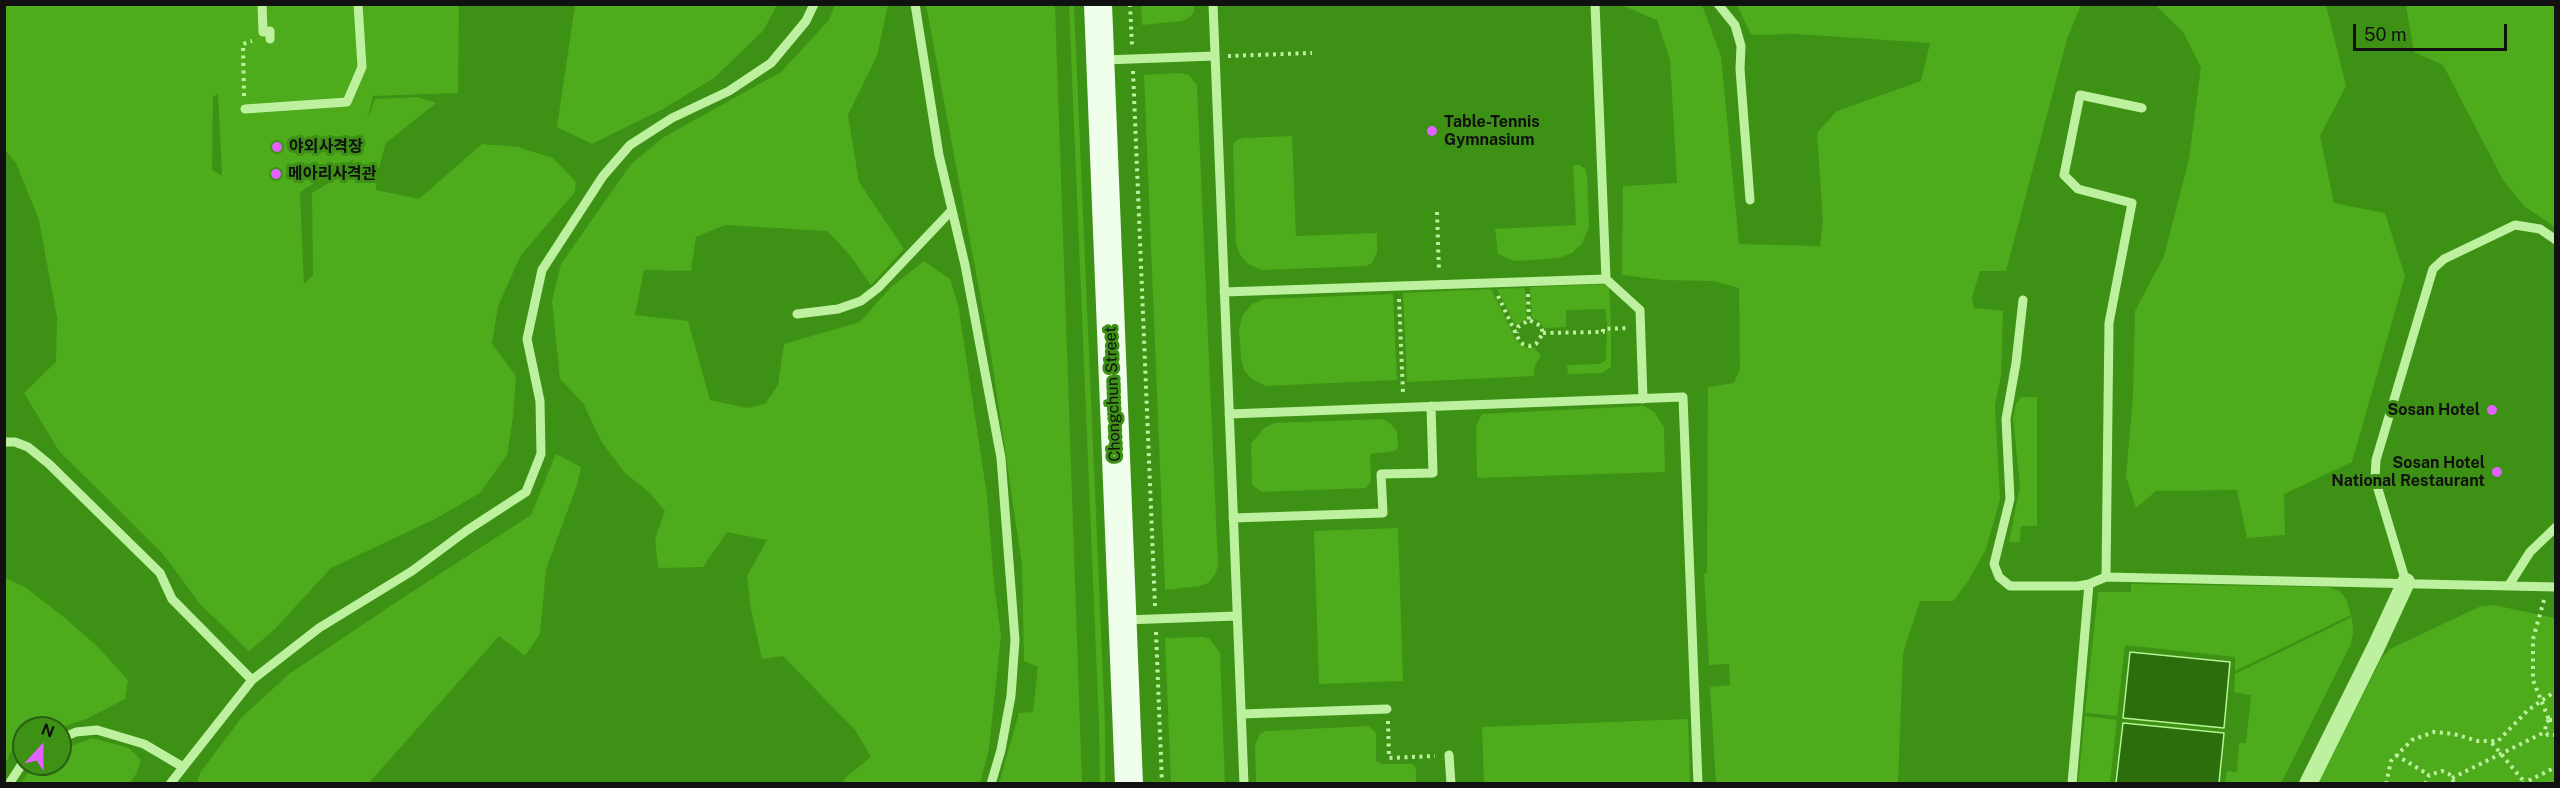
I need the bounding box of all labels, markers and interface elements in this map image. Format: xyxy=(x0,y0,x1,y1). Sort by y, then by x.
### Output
scale bar xyxy=(2356,12,2510,50)
text: 50 m xyxy=(2364,24,2407,45)
place label: Table-Tennis Gymnasium xyxy=(1444,112,1540,150)
marker: Table-Tennis Gymnasium xyxy=(1425,124,1439,138)
place label: 야외사격장 xyxy=(289,137,363,157)
marker: 야외사격장 xyxy=(270,140,284,154)
place label: 메아리사격관 xyxy=(288,164,376,184)
marker: 메아리사격관 xyxy=(269,167,283,181)
street label: Chongchun Street xyxy=(1101,326,1125,462)
place label: Sosan Hotel xyxy=(2387,400,2480,420)
marker: Sosan Hotel xyxy=(2485,403,2499,417)
place label: Sosan Hotel National Restaurant xyxy=(2331,453,2485,491)
marker: Sosan Hotel National Restaurant xyxy=(2490,465,2504,479)
north arrow xyxy=(12,716,72,776)
text: N xyxy=(39,719,57,742)

